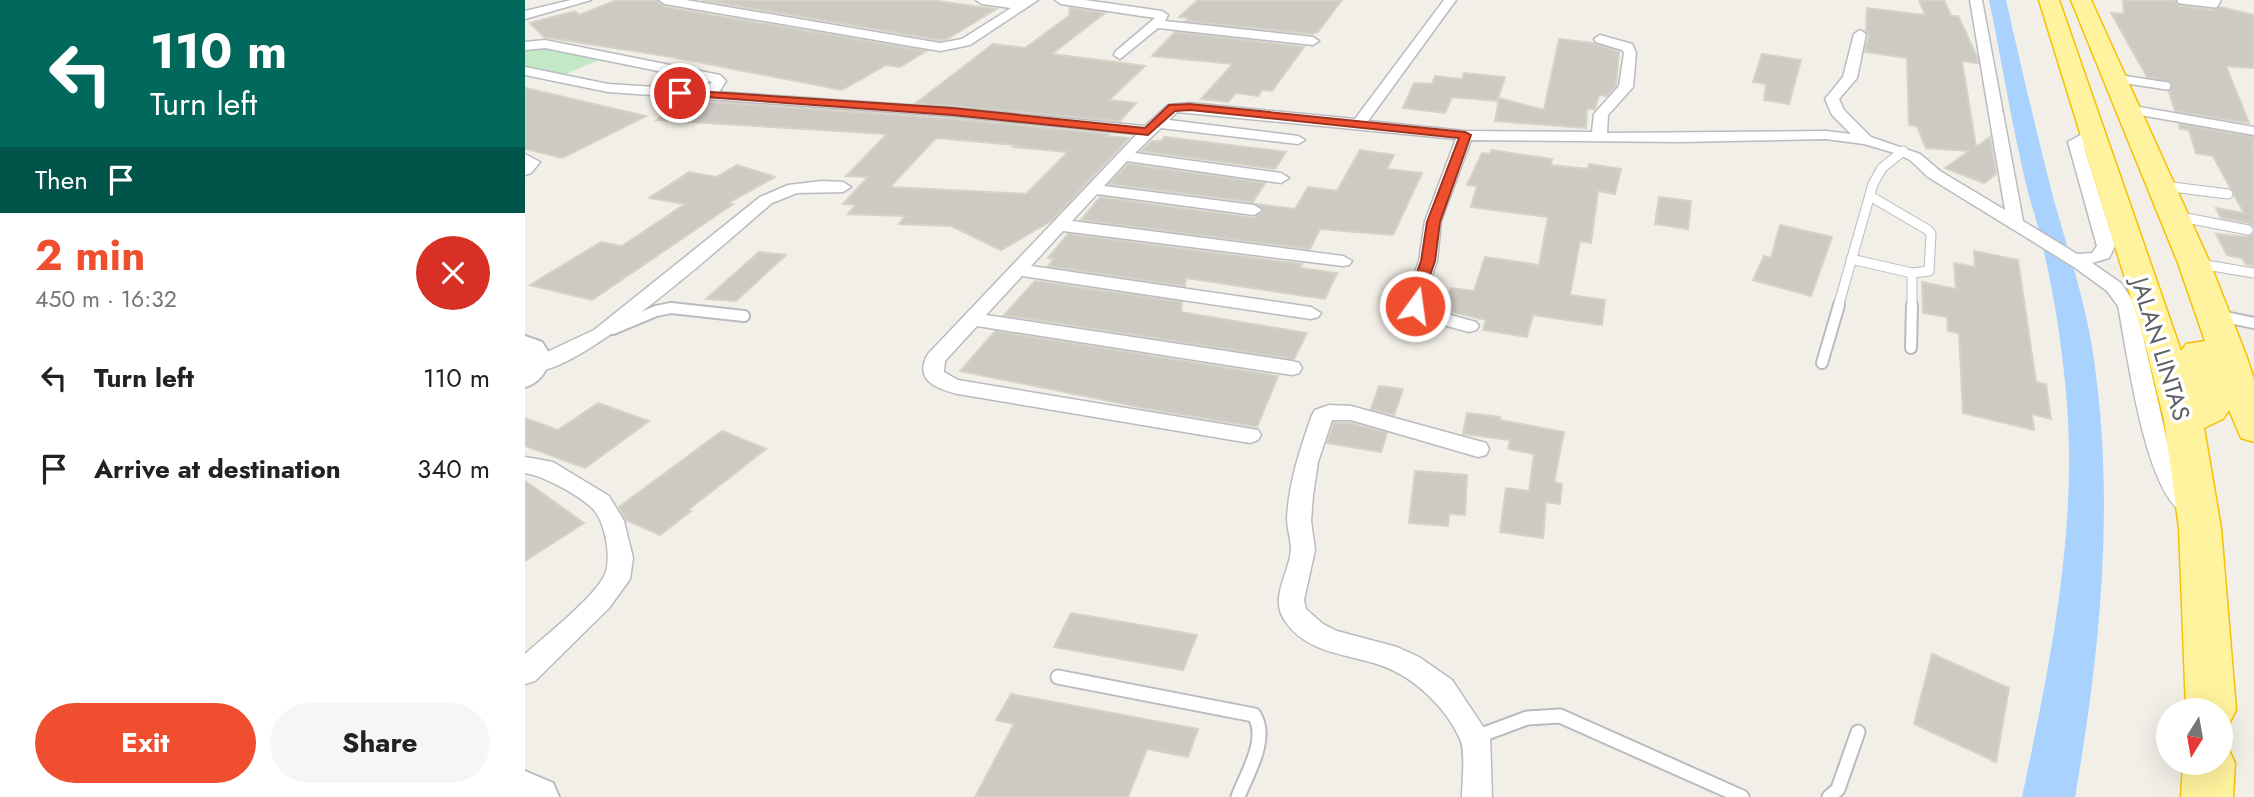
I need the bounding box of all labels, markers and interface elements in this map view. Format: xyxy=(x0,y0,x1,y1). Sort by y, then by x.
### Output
text: 110 m xyxy=(150,16,287,86)
icon: left xyxy=(35,28,126,119)
pin xyxy=(650,63,710,123)
icon: arrive xyxy=(661,74,699,112)
text: Turn left xyxy=(150,81,257,127)
text: Then xyxy=(35,161,88,199)
icon: arrive xyxy=(102,161,140,199)
text: 2 min xyxy=(35,225,145,286)
button: close xyxy=(416,236,490,310)
position arrow xyxy=(1378,269,1452,343)
street label: JALAN LINTAS xyxy=(2122,270,2199,425)
text: 450 m · 16:32 xyxy=(35,282,177,316)
icon: left xyxy=(35,359,73,397)
text: Turn left xyxy=(94,359,194,397)
text: 110 m xyxy=(423,359,490,397)
icon: arrive xyxy=(35,450,73,488)
text: Arrive at destination xyxy=(94,450,341,488)
text: 340 m xyxy=(417,450,490,488)
north arrow xyxy=(2156,698,2233,775)
map controls xyxy=(2156,698,2233,775)
button: Exit xyxy=(35,703,256,783)
button: Share xyxy=(270,703,490,783)

